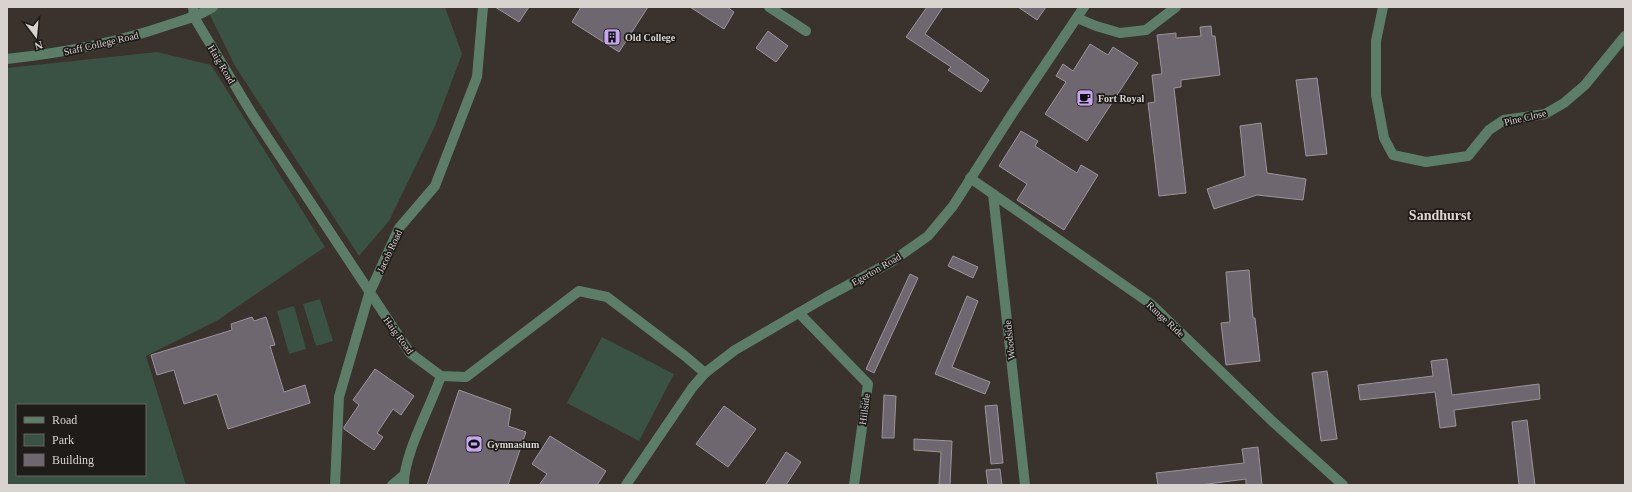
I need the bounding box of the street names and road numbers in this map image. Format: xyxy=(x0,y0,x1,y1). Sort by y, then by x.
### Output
street label: Staff College Road xyxy=(63,30,140,57)
street label: Haig Road xyxy=(206,43,237,86)
street label: Pine Close xyxy=(1503,107,1548,128)
street label: Jacob Road xyxy=(375,228,404,275)
street label: Egerton Road xyxy=(850,251,903,288)
street label: Range Ride xyxy=(1145,299,1187,340)
street label: Haig Road xyxy=(381,315,416,356)
street label: Woodside xyxy=(1002,319,1017,360)
street label: Hillside xyxy=(857,392,872,426)

